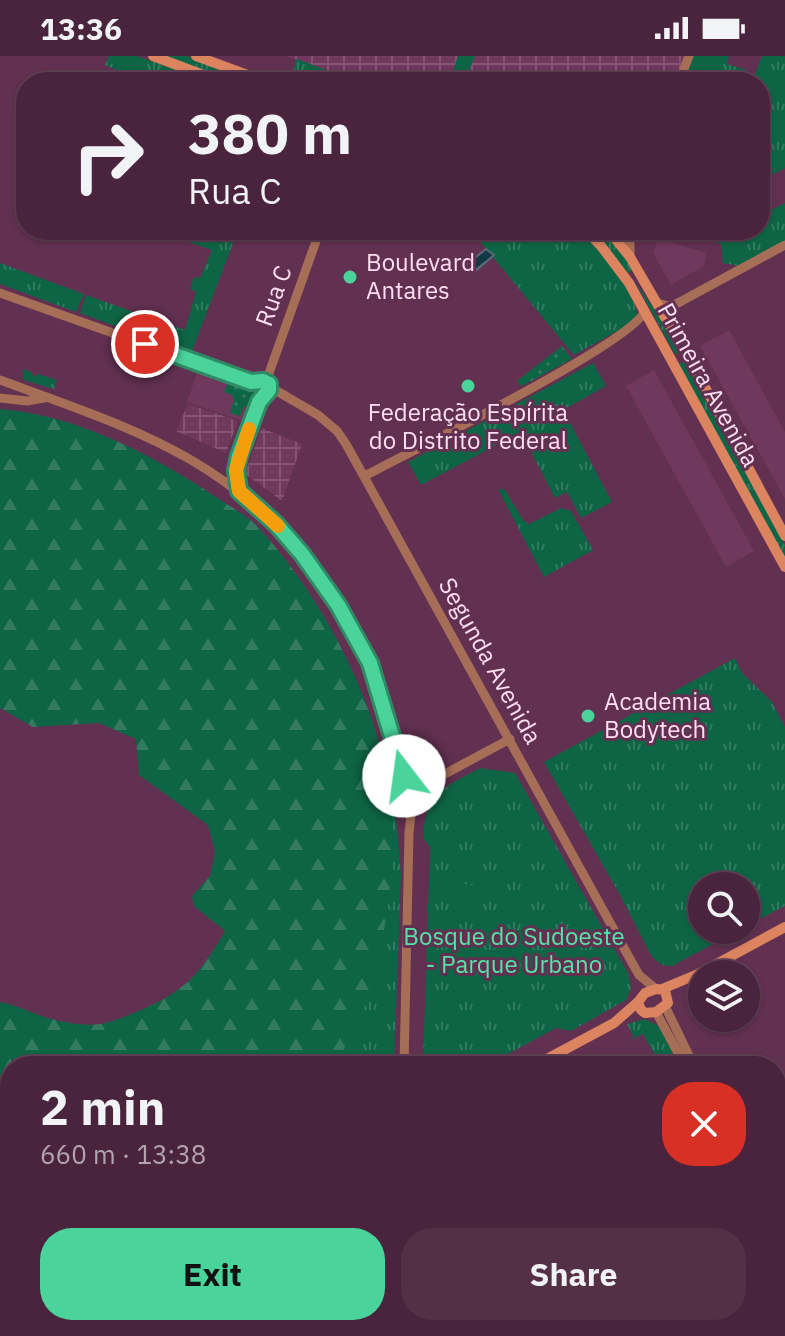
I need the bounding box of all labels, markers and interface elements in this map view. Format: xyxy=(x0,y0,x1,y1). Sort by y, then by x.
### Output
text: 13:36 xyxy=(40,9,122,48)
text: 380 m xyxy=(188,97,352,169)
icon: right xyxy=(56,104,160,208)
text: Rua C xyxy=(188,167,282,214)
place label: Boulevard Antares xyxy=(366,246,475,306)
street label: Rua C xyxy=(247,261,299,330)
marker: Boulevard Antares xyxy=(341,268,359,286)
street label: Primeira Avenida xyxy=(651,297,767,472)
pin xyxy=(111,310,179,378)
icon: arrive xyxy=(123,322,167,366)
marker: Federação Espírita do Distrito Federal xyxy=(459,377,477,395)
place label: Federação Espírita do Distrito Federal xyxy=(368,396,568,456)
street label: Segunda Avenida xyxy=(432,572,550,750)
place label: Academia Bodytech xyxy=(604,685,711,745)
marker: Academia Bodytech xyxy=(579,707,597,725)
position arrow xyxy=(362,734,446,818)
map controls xyxy=(688,872,760,1032)
button: search xyxy=(688,872,760,944)
park label: Bosque do Sudoeste - Parque Urbano xyxy=(403,920,625,980)
button: layers xyxy=(688,960,760,1032)
text: 2 min xyxy=(40,1076,165,1138)
button: close xyxy=(662,1082,746,1166)
text: 660 m · 13:38 xyxy=(40,1137,206,1171)
button: Exit xyxy=(40,1228,385,1320)
button: Share xyxy=(401,1228,746,1320)

